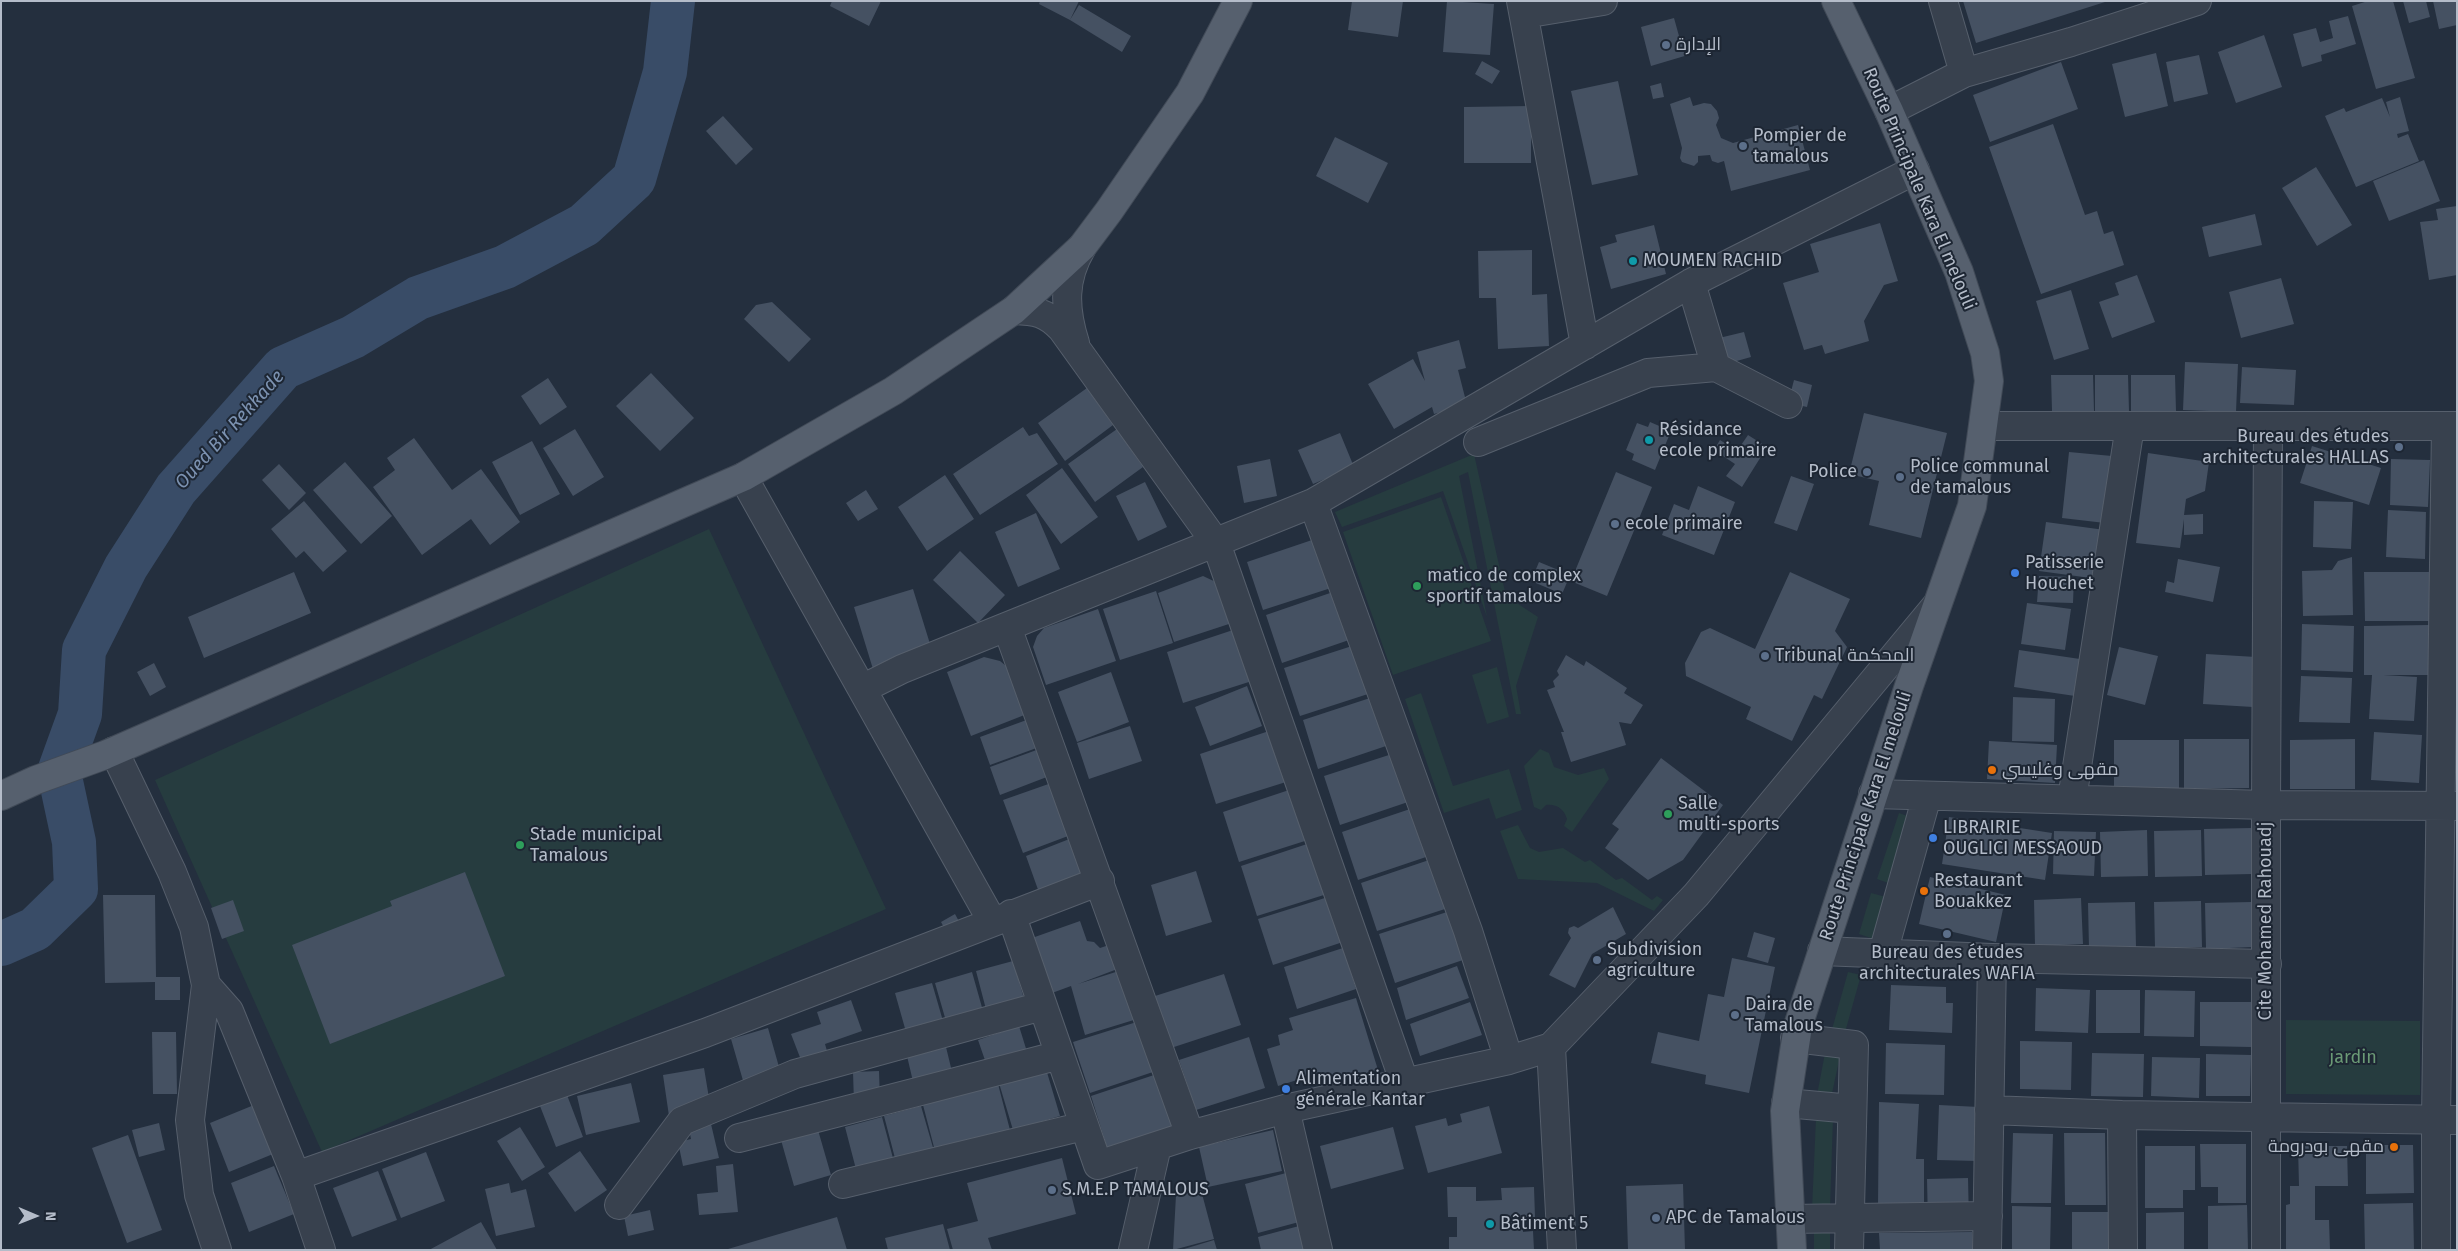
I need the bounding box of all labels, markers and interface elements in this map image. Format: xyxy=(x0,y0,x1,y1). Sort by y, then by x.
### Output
place label: الإدارة xyxy=(1676,34,1721,56)
marker: الإدارة xyxy=(1660,39,1672,51)
street label: Route Principale Kara El melouli xyxy=(1858,65,1980,313)
place label: Pompier de tamalous xyxy=(1753,125,1847,168)
marker: Pompier de tamalous xyxy=(1737,140,1749,152)
place label: MOUMEN RACHID xyxy=(1643,250,1782,272)
marker: MOUMEN RACHID xyxy=(1627,255,1639,267)
water label: Oued Bir Rekkade xyxy=(171,366,289,494)
place label: Résidance ecole primaire xyxy=(1659,419,1777,462)
place label: Bureau des études architecturales HALLAS xyxy=(2202,426,2389,468)
marker: Résidance ecole primaire xyxy=(1643,434,1655,446)
marker: Bureau des études architecturales HALLAS xyxy=(2393,441,2405,453)
place label: Police communal de tamalous xyxy=(1910,456,2049,498)
place label: Police xyxy=(1808,461,1857,483)
marker: Police xyxy=(1861,466,1873,478)
marker: Police communal de tamalous xyxy=(1894,471,1906,483)
place label: ecole primaire xyxy=(1625,513,1743,535)
marker: ecole primaire xyxy=(1609,518,1621,530)
place label: Patisserie Houchet xyxy=(2025,552,2104,594)
place label: matico de complex sportif tamalous xyxy=(1427,565,1581,608)
marker: Patisserie Houchet xyxy=(2009,567,2021,579)
marker: matico de complex sportif tamalous xyxy=(1411,580,1423,592)
place label: Tribunal المحكمة xyxy=(1775,645,1914,667)
marker: Tribunal المحكمة xyxy=(1759,650,1771,662)
street label: Route Principale Kara El melouli xyxy=(1815,688,1917,944)
place label: مقهى وغليسي xyxy=(2002,759,2119,781)
marker: مقهى وغليسي xyxy=(1986,764,1998,776)
place label: Salle multi-sports xyxy=(1678,793,1779,836)
marker: Salle multi-sports xyxy=(1662,808,1674,820)
place label: LIBRAIRIE OUGLICI MESSAOUD xyxy=(1943,817,2102,860)
street label: Cite Mohamed Rahouadj xyxy=(2255,821,2277,1021)
place label: Stade municipal Tamalous xyxy=(530,824,662,866)
marker: LIBRAIRIE OUGLICI MESSAOUD xyxy=(1927,832,1939,844)
marker: Stade municipal Tamalous xyxy=(514,839,526,851)
place label: Restaurant Bouakkez xyxy=(1934,870,2023,912)
marker: Restaurant Bouakkez xyxy=(1918,885,1930,897)
marker: Bureau des études architecturales WAFIA xyxy=(1941,928,1953,940)
place label: Subdivision agriculture xyxy=(1607,939,1702,982)
place label: Bureau des études architecturales WAFIA xyxy=(1859,942,2035,984)
marker: Subdivision agriculture xyxy=(1591,954,1603,966)
place label: Daira de Tamalous xyxy=(1745,994,1823,1036)
marker: Daira de Tamalous xyxy=(1729,1009,1741,1021)
park label: jardin xyxy=(2329,1047,2377,1069)
place label: Alimentation générale Kantar xyxy=(1296,1068,1425,1110)
marker: Alimentation générale Kantar xyxy=(1280,1083,1292,1095)
place label: مقهى بودرومة xyxy=(2268,1136,2384,1158)
marker: مقهى بودرومة xyxy=(2388,1141,2400,1153)
place label: S.M.E.P TAMALOUS xyxy=(1062,1179,1209,1201)
marker: S.M.E.P TAMALOUS xyxy=(1046,1184,1058,1196)
north arrow xyxy=(10,1191,60,1241)
place label: APC de Tamalous xyxy=(1666,1207,1805,1229)
text: N xyxy=(42,1211,59,1221)
marker: APC de Tamalous xyxy=(1650,1212,1662,1224)
place label: Bâtiment 5 xyxy=(1500,1213,1588,1235)
marker: Bâtiment 5 xyxy=(1484,1218,1496,1230)

